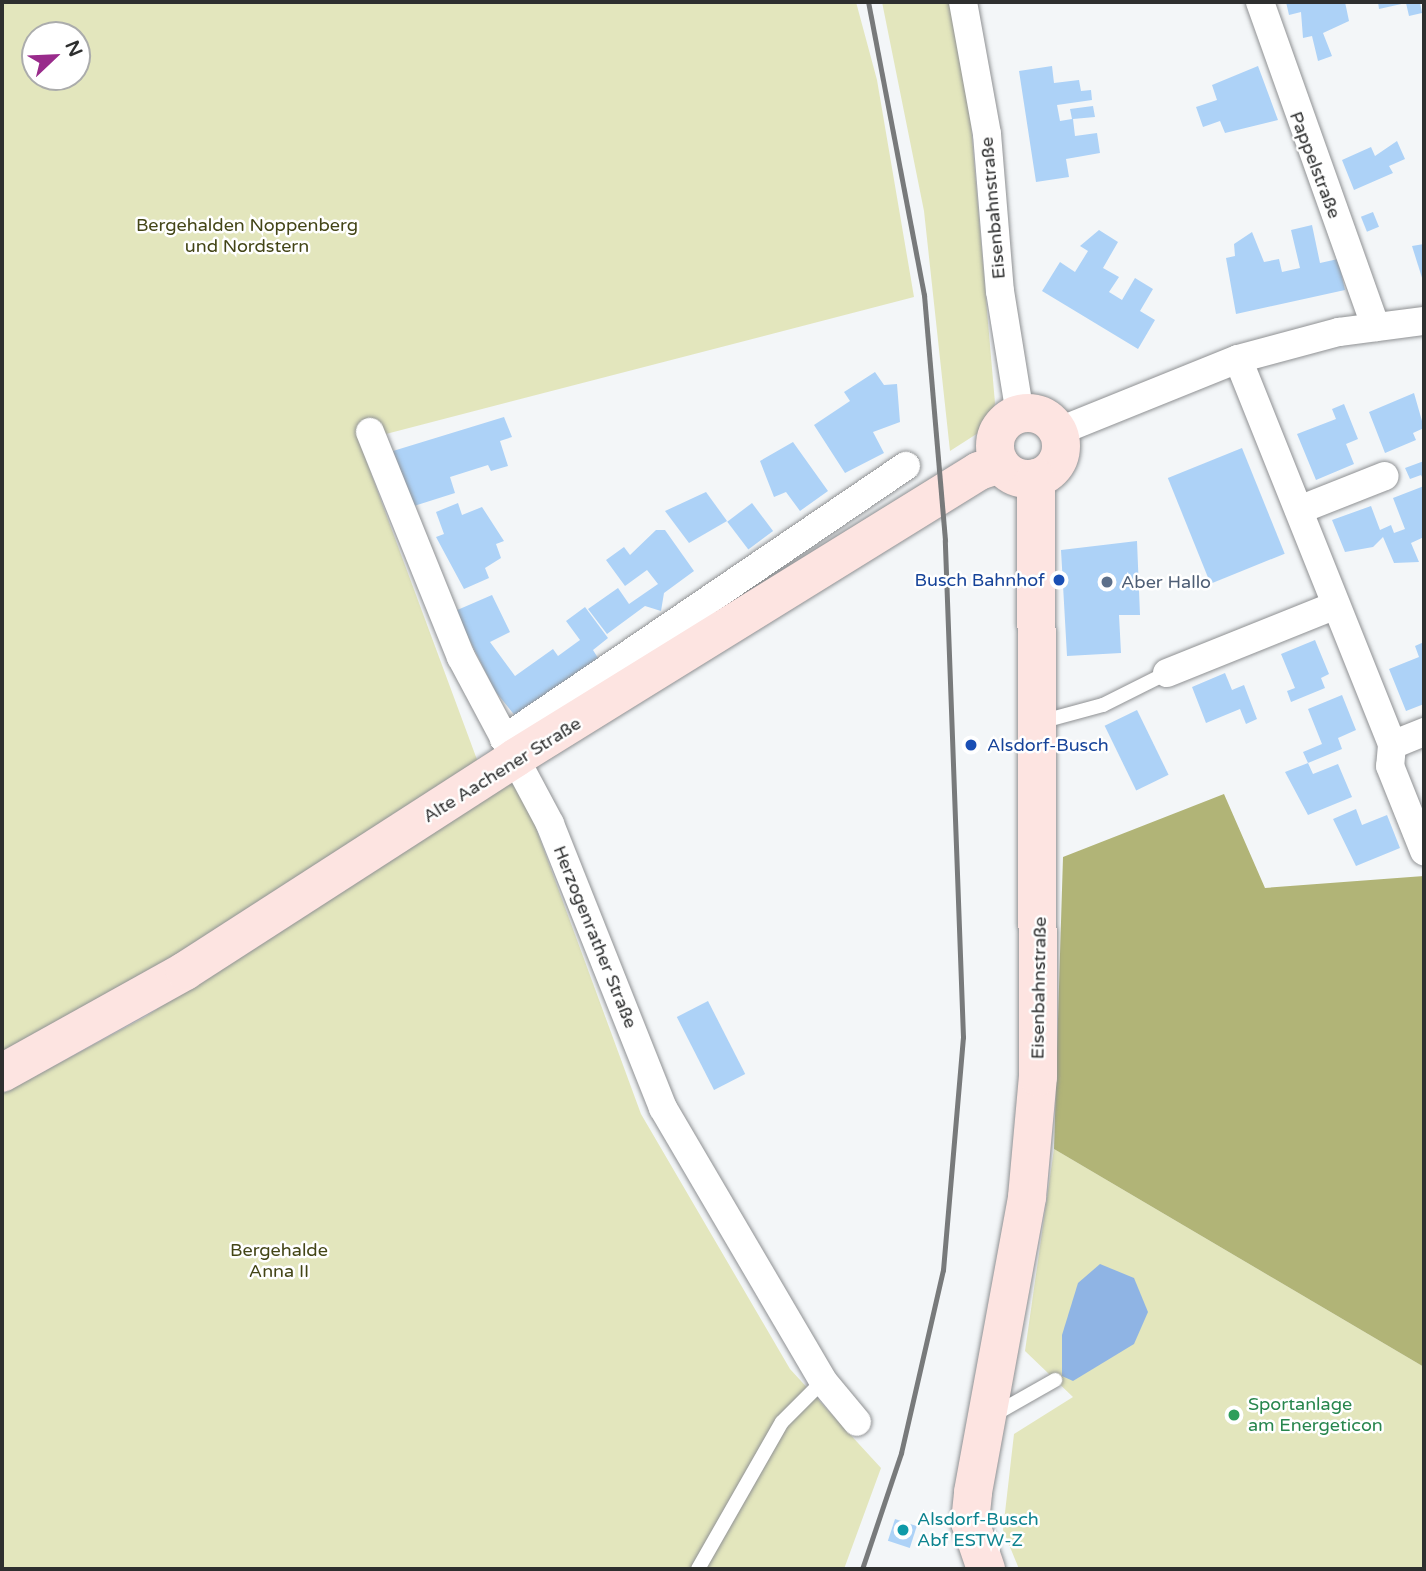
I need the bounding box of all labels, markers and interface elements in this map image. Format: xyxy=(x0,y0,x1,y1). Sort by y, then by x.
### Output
north arrow xyxy=(21,21,91,91)
text: N xyxy=(60,37,87,60)
street label: Pappelstraße xyxy=(1285,109,1345,221)
street label: Eisenbahnstraße xyxy=(976,136,1010,280)
park label: Bergehalden Noppenberg und Nordstern xyxy=(136,215,358,258)
place label: Busch Bahnhof xyxy=(915,569,1045,591)
place label: Aber Hallo xyxy=(1121,571,1211,593)
marker: Busch Bahnhof xyxy=(1051,572,1067,588)
marker: Aber Hallo xyxy=(1099,574,1115,590)
street label: Alte Aachener Straße xyxy=(419,713,585,827)
place label: Alsdorf-Busch xyxy=(987,734,1109,756)
marker: Alsdorf-Busch xyxy=(961,735,981,755)
street label: Herzogenrather Straße xyxy=(548,843,642,1031)
street label: Eisenbahnstraße xyxy=(1027,916,1051,1060)
park label: Bergehalde Anna II xyxy=(230,1240,328,1282)
place label: Sportanlage am Energeticon xyxy=(1248,1394,1383,1436)
marker: Sportanlage am Energeticon xyxy=(1226,1407,1242,1423)
place label: Alsdorf-Busch Abf ESTW-Z xyxy=(917,1509,1039,1552)
marker: Alsdorf-Busch Abf ESTW-Z xyxy=(895,1522,911,1538)

